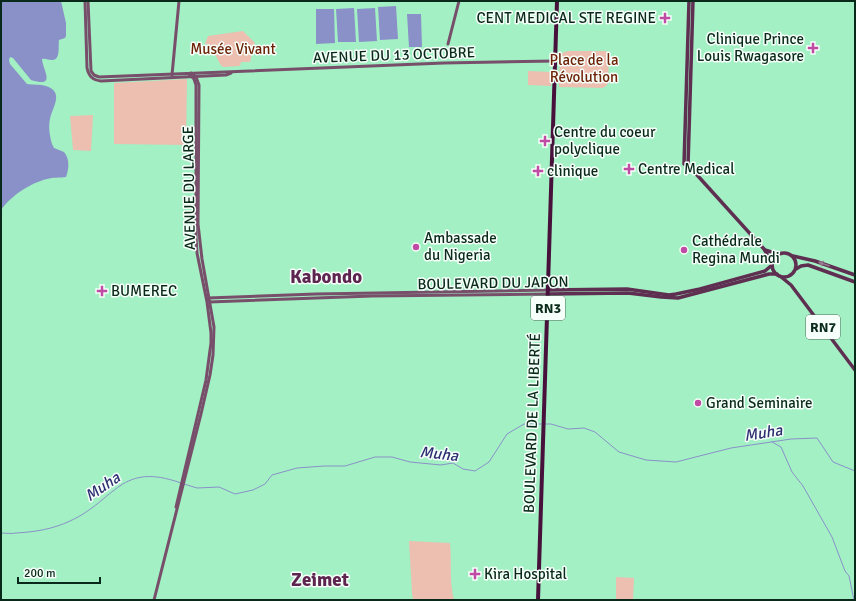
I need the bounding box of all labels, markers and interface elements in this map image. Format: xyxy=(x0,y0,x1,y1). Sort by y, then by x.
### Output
place label: CENT MEDICAL STE REGINE xyxy=(476,9,656,27)
marker: CENT MEDICAL STE REGINE xyxy=(659,12,671,24)
place label: Clinique Prince Louis Rwagasore xyxy=(697,30,804,65)
park label: Musée Vivant xyxy=(190,40,276,58)
marker: Clinique Prince Louis Rwagasore xyxy=(807,42,819,54)
street label: AVENUE DU 13 OCTOBRE xyxy=(313,43,475,67)
park label: Place de la Révolution xyxy=(549,51,619,86)
place label: Centre du coeur polyclique xyxy=(554,123,656,158)
street label: AVENUE DU LARGE xyxy=(179,126,199,250)
marker: Centre du coeur polyclique xyxy=(539,135,551,147)
place label: Centre Medical xyxy=(638,160,735,178)
place label: clinique xyxy=(547,162,598,180)
marker: Centre Medical xyxy=(623,163,635,175)
marker: clinique xyxy=(532,165,544,177)
place label: Ambassade du Nigeria xyxy=(424,229,497,264)
place label: Cathédrale Regina Mundi xyxy=(692,232,780,267)
marker: Ambassade du Nigeria xyxy=(411,242,421,252)
marker: Cathédrale Regina Mundi xyxy=(679,245,689,255)
one-way arrow xyxy=(817,261,829,267)
district label: Kabondo xyxy=(290,265,362,289)
street label: BOULEVARD DU JAPON xyxy=(417,273,569,293)
place label: BUMEREC xyxy=(111,282,177,300)
marker: BUMEREC xyxy=(96,285,108,297)
road number: RN3 xyxy=(531,296,565,320)
road number: RN7 xyxy=(806,315,840,339)
street label: BOULEVARD DE LA LIBERTÉ xyxy=(519,333,544,513)
place label: Grand Seminaire xyxy=(706,394,813,412)
marker: Grand Seminaire xyxy=(693,398,703,408)
water label: Muha xyxy=(743,420,785,446)
water label: Muha xyxy=(419,442,460,466)
water label: Muha xyxy=(81,467,125,506)
scale bar xyxy=(18,559,100,585)
place label: Kira Hospital xyxy=(484,565,567,583)
text: 200 m xyxy=(24,566,56,581)
district label: Zeimet xyxy=(291,568,349,592)
marker: Kira Hospital xyxy=(469,568,481,580)

